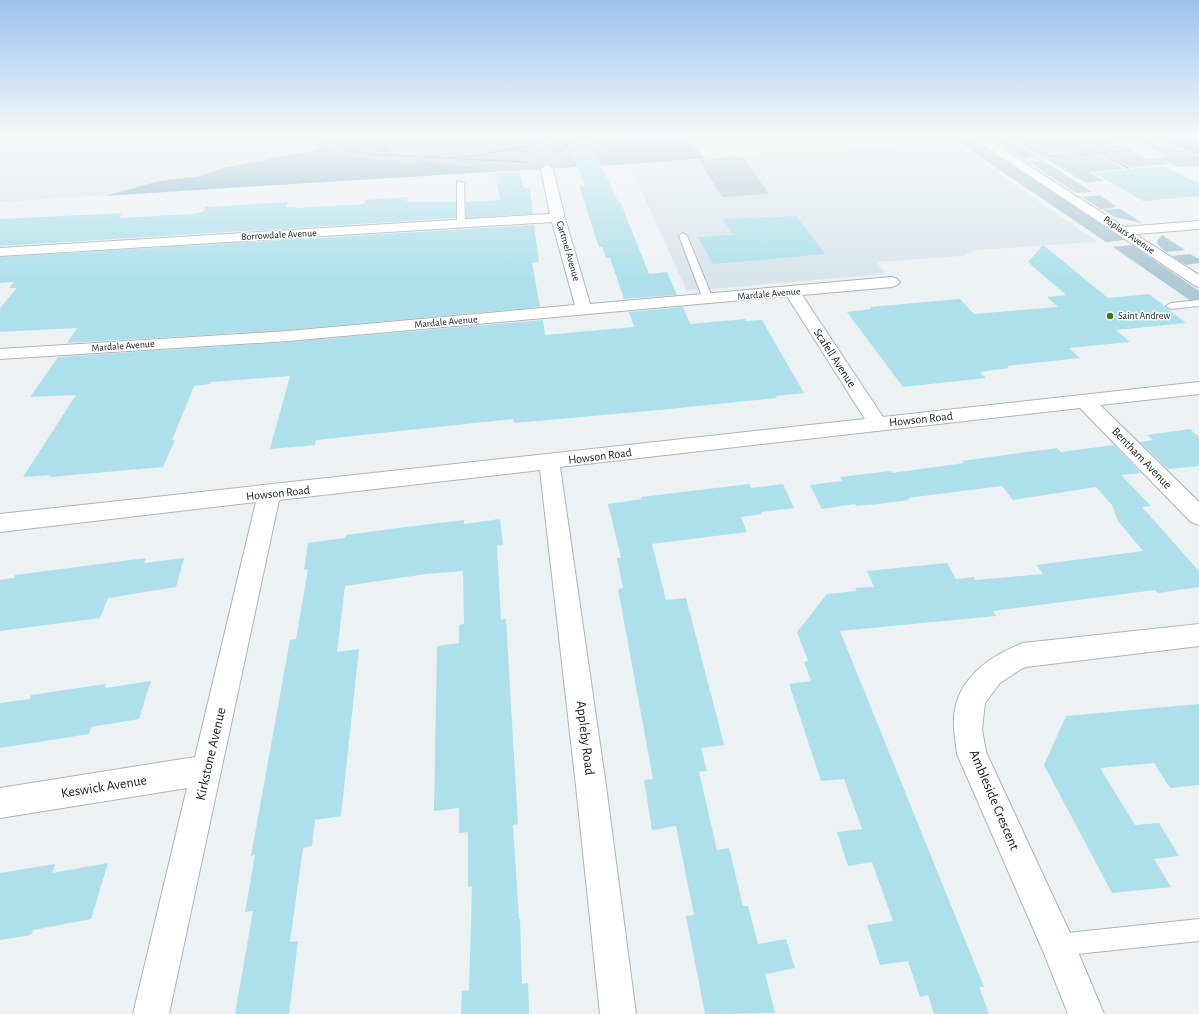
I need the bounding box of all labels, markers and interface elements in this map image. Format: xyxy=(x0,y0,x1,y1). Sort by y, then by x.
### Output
street label: Poplars Avenue xyxy=(1102,214,1157,256)
street label: Cartmel Avenue xyxy=(555,220,581,283)
street label: Borrowdale Avenue xyxy=(241,228,317,242)
street label: Mardale Avenue xyxy=(737,286,801,302)
marker: Saint Andrew xyxy=(1105,311,1115,321)
place label: Saint Andrew xyxy=(1118,311,1170,321)
street label: Mardale Avenue xyxy=(414,314,478,330)
street label: Scafell Avenue xyxy=(812,327,858,389)
street label: Mardale Avenue xyxy=(91,339,155,353)
street label: Howson Road xyxy=(889,410,953,428)
street label: Bentham Avenue xyxy=(1110,425,1174,491)
street label: Howson Road xyxy=(567,446,633,466)
street label: Howson Road xyxy=(246,484,310,502)
street label: Appleby Road xyxy=(573,700,597,776)
street label: Kirkstone Avenue xyxy=(193,706,229,802)
street label: Ambleside Crescent xyxy=(967,748,1022,853)
street label: Keswick Avenue xyxy=(60,773,148,801)

